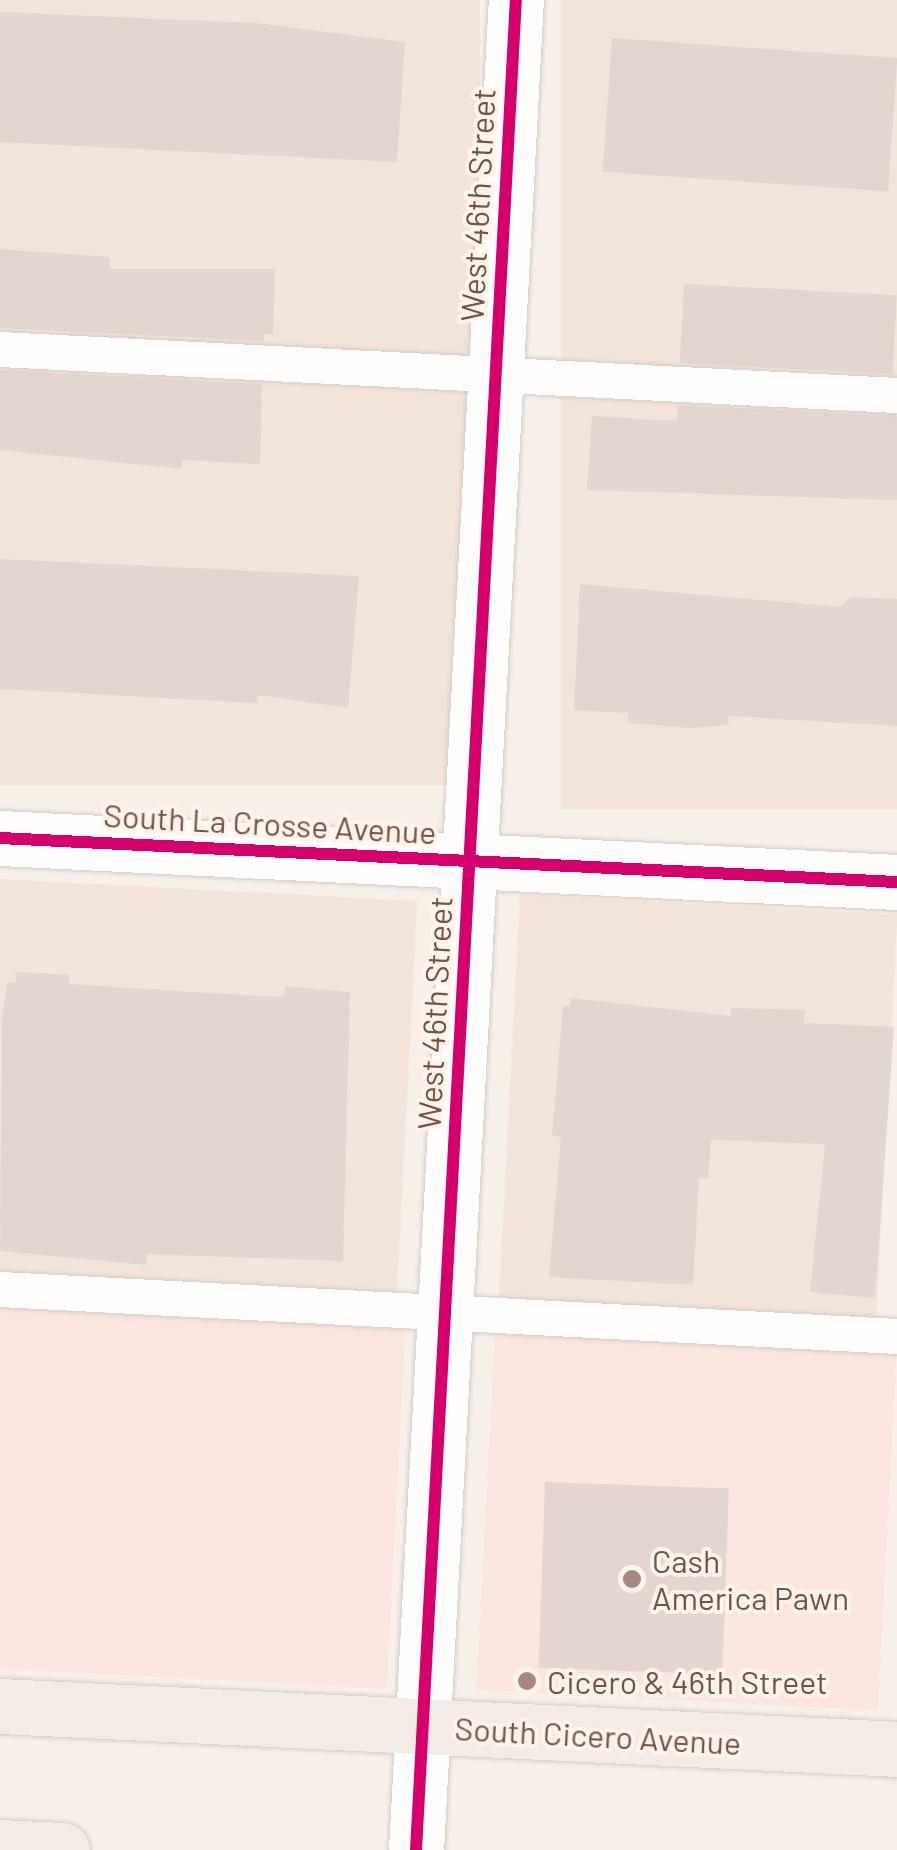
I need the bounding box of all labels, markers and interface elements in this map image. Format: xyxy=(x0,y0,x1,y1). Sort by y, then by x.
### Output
street label: West 46th Street xyxy=(452,87,502,323)
street label: South La Crosse Avenue xyxy=(103,795,437,851)
street label: West 46th Street xyxy=(409,895,459,1131)
place label: Cash America Pawn xyxy=(652,1542,849,1617)
marker: Cash America Pawn xyxy=(621,1568,643,1590)
place label: Cicero & 46th Street xyxy=(547,1662,828,1700)
marker: Cicero & 46th Street xyxy=(516,1670,538,1692)
street label: South Cicero Avenue xyxy=(454,1708,742,1762)

